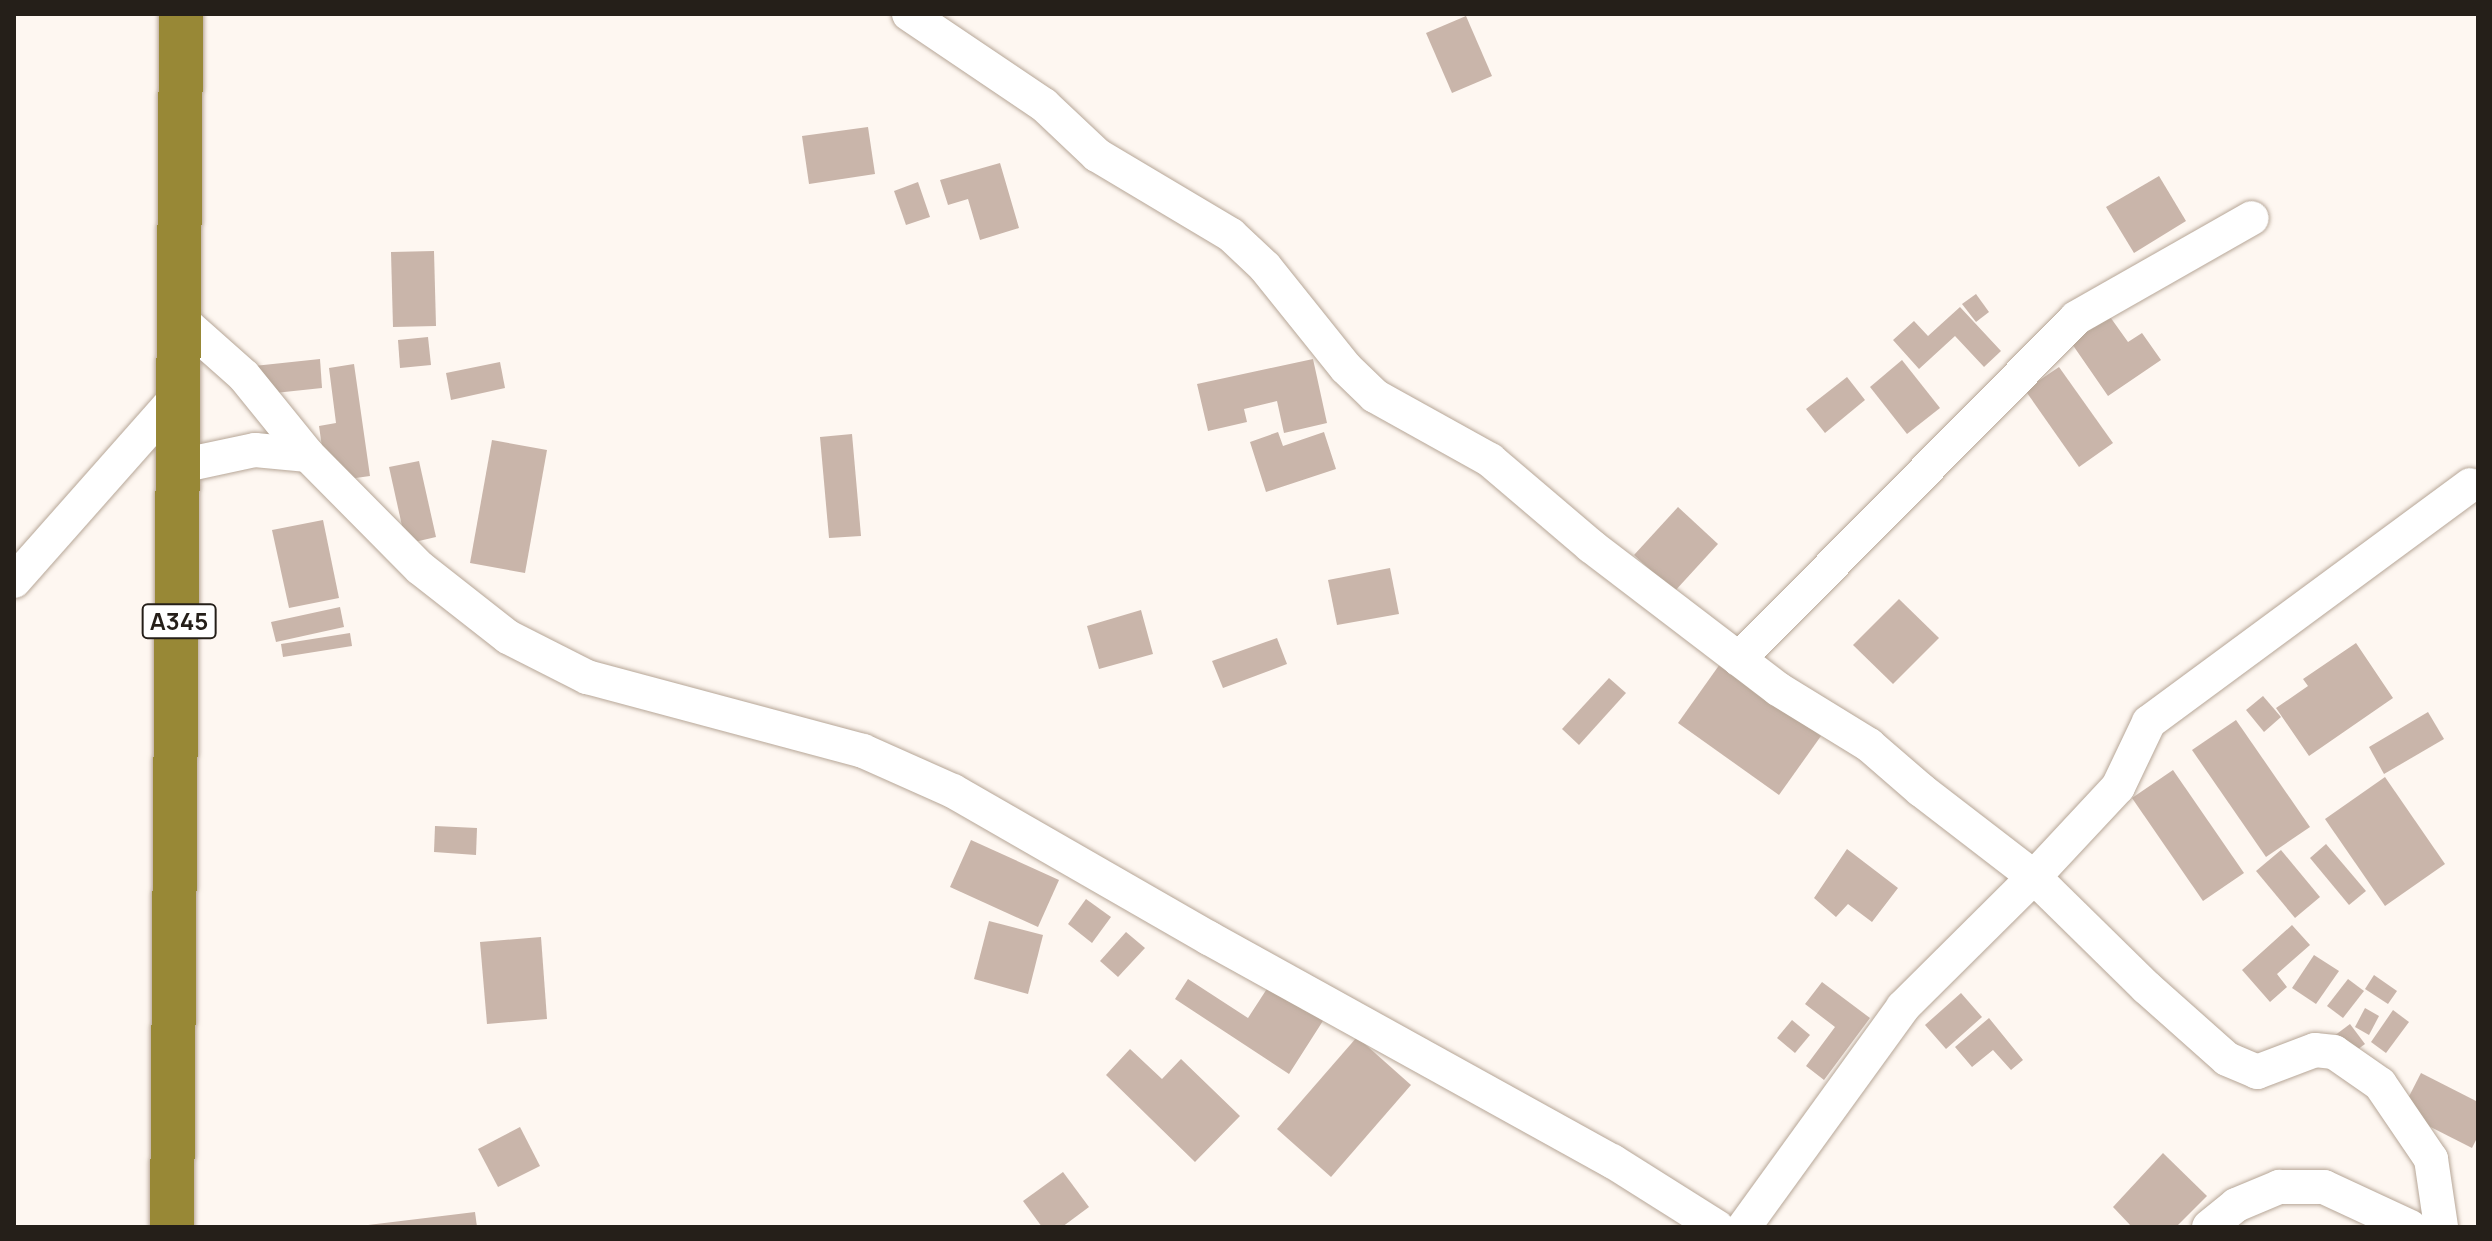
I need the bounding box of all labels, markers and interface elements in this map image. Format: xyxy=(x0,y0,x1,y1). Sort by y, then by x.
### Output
road number: A345 xyxy=(141,601,217,641)

